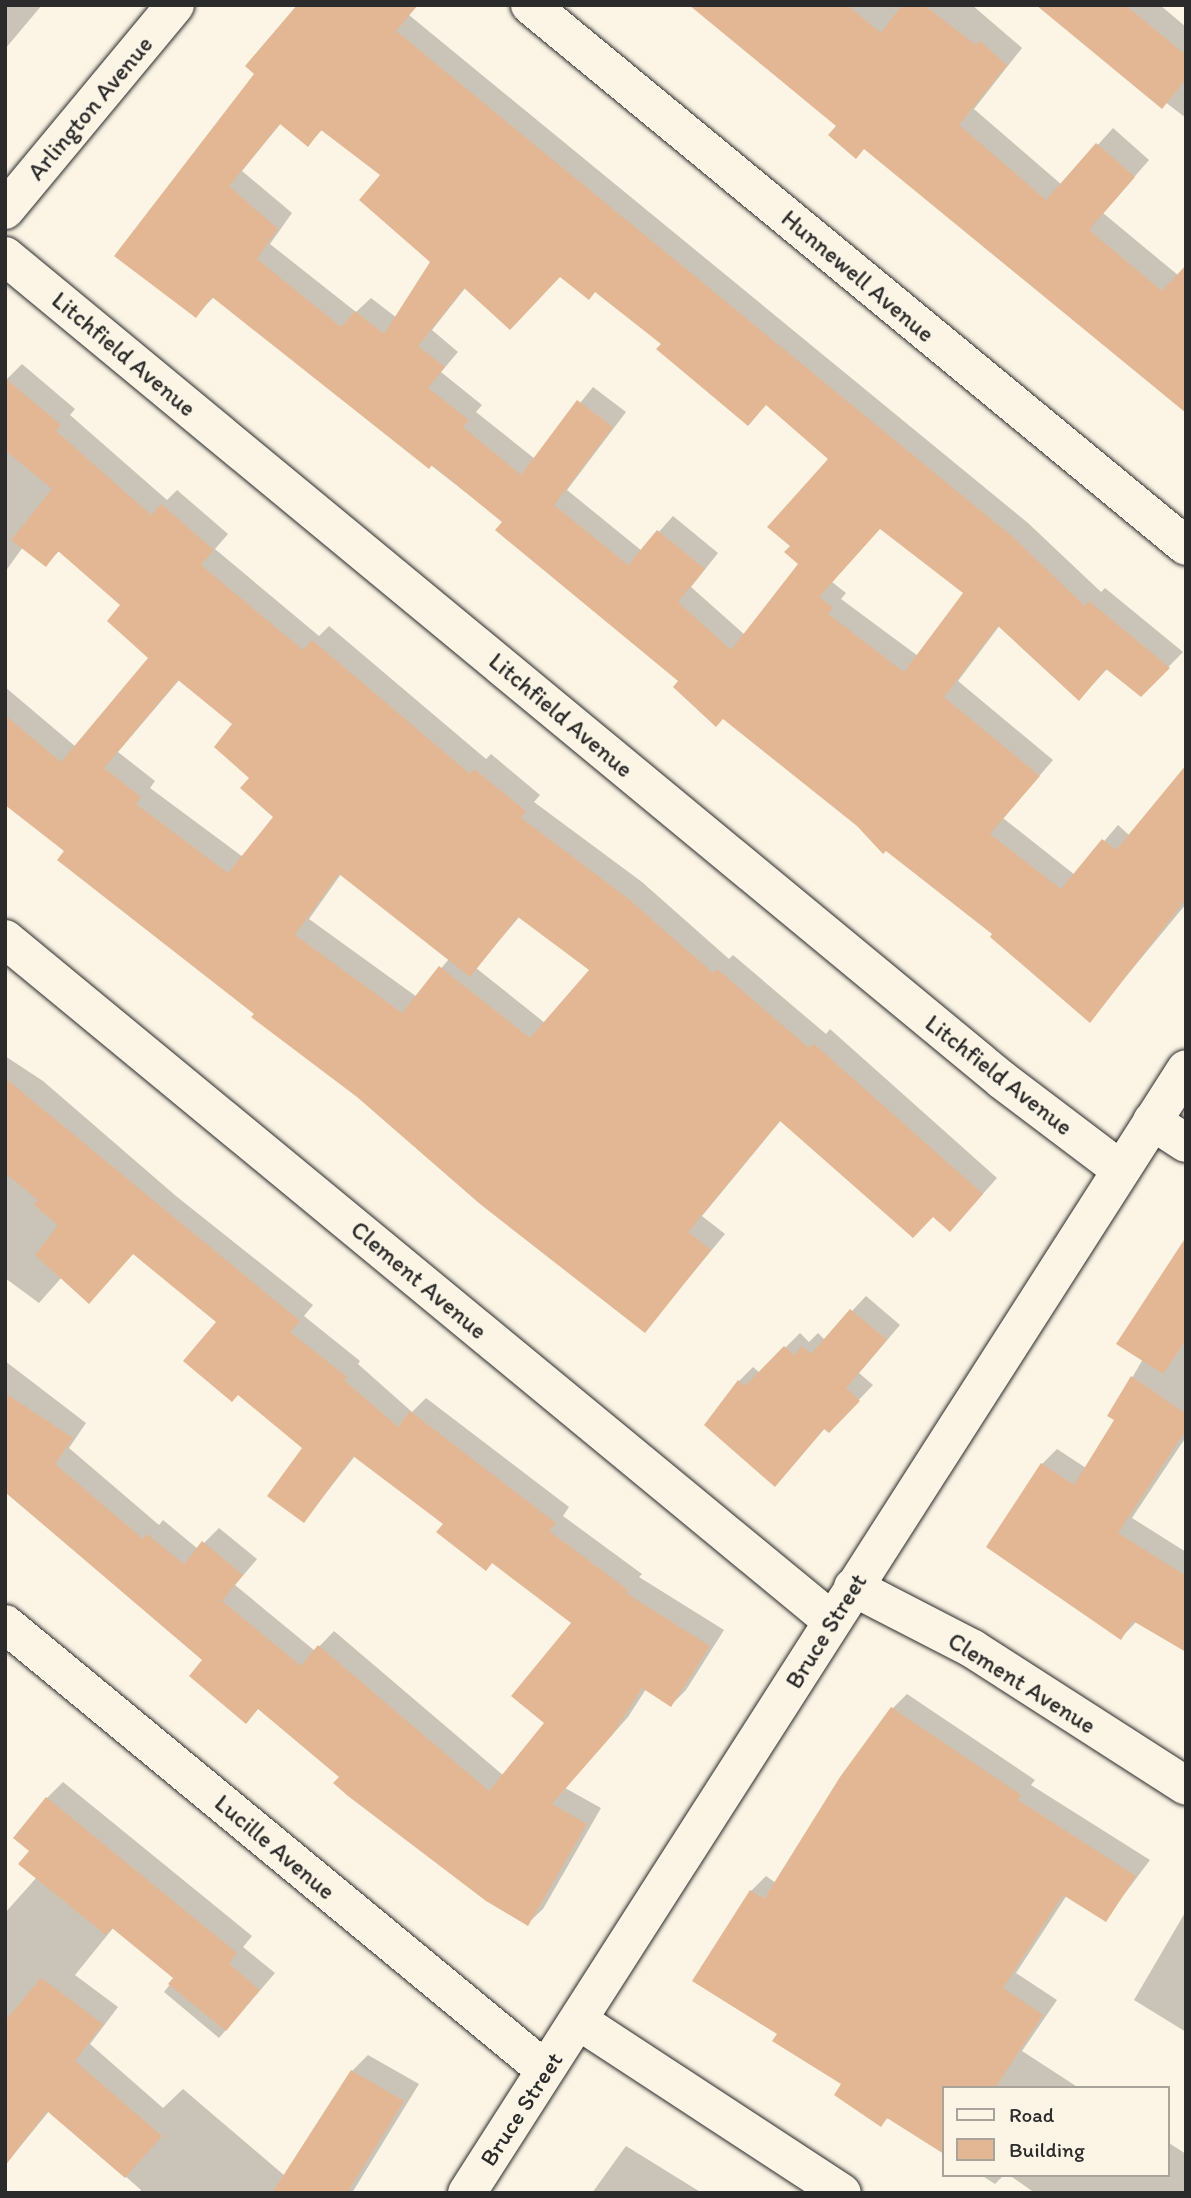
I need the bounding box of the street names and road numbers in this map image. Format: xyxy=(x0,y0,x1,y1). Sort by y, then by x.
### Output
street label: Arlington Avenue xyxy=(21,30,159,186)
street label: Hunnewell Avenue xyxy=(776,204,940,348)
street label: Litchfield Avenue xyxy=(47,286,201,422)
street label: Litchfield Avenue xyxy=(484,647,638,783)
street label: Litchfield Avenue xyxy=(920,1009,1078,1141)
street label: Clement Avenue xyxy=(346,1215,492,1345)
street label: Bruce Street xyxy=(779,1568,873,1694)
street label: Clement Avenue xyxy=(943,1626,1101,1740)
street label: Lucille Avenue xyxy=(209,1788,341,1906)
street label: Bruce Street xyxy=(474,2047,568,2171)

